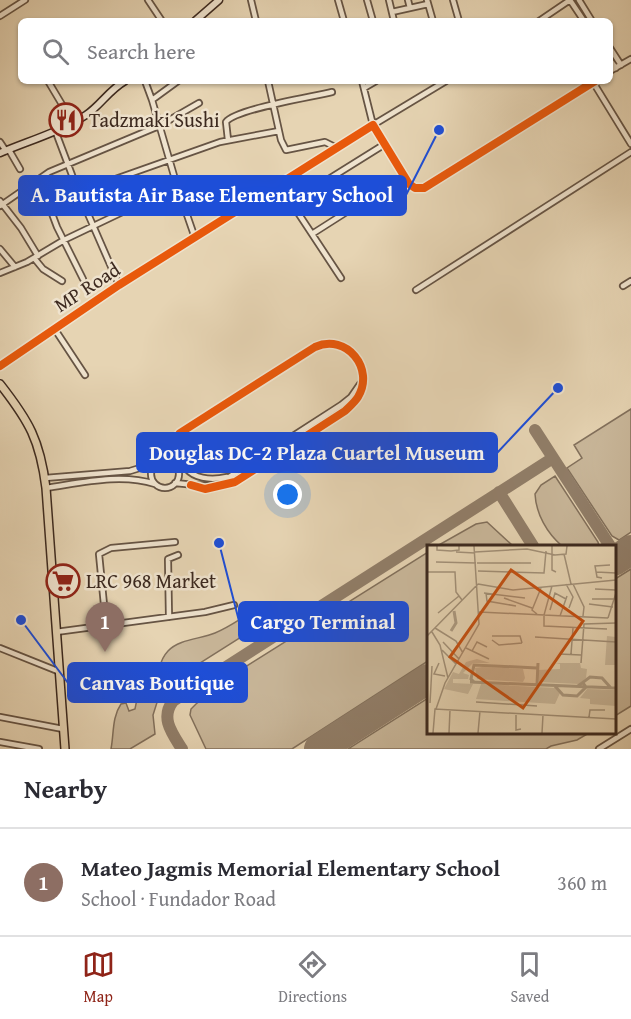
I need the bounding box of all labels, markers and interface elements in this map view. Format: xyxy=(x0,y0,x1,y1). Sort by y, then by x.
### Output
search box xyxy=(18,18,613,84)
icon: search xyxy=(39,35,72,68)
text: Search here xyxy=(87,35,196,67)
restaurant icon: Tadzmaki Sushi xyxy=(48,102,84,138)
place label: Tadzmaki Sushi xyxy=(89,105,220,134)
callout: A. Bautista Air Base Elementary School xyxy=(19,176,406,215)
text: A. Bautista Air Base Elementary School xyxy=(31,179,394,210)
street label: MP Road xyxy=(48,254,126,319)
callout: Douglas DC-2 Plaza Cuartel Museum xyxy=(137,433,497,472)
text: Douglas DC-2 Plaza Cuartel Museum xyxy=(149,437,485,468)
your location xyxy=(273,480,302,509)
inset map xyxy=(427,545,616,734)
supermarket icon: LRC 968 Market xyxy=(45,563,81,599)
place label: LRC 968 Market xyxy=(86,566,216,595)
pin: 1 xyxy=(86,602,124,652)
callout: Cargo Terminal xyxy=(239,602,408,641)
text: Cargo Terminal xyxy=(251,606,396,637)
callout: Canvas Boutique xyxy=(68,663,247,702)
text: Canvas Boutique xyxy=(80,667,234,698)
text: Nearby xyxy=(24,769,107,808)
text: Mateo Jagmis Memorial Elementary School xyxy=(81,852,500,884)
text: 1 xyxy=(38,868,49,897)
text: 360 m xyxy=(557,868,607,897)
text: School · Fundador Road xyxy=(81,884,276,913)
tab: Map xyxy=(82,948,115,1008)
tab: Directions xyxy=(278,948,347,1008)
tab: Saved xyxy=(510,948,549,1008)

